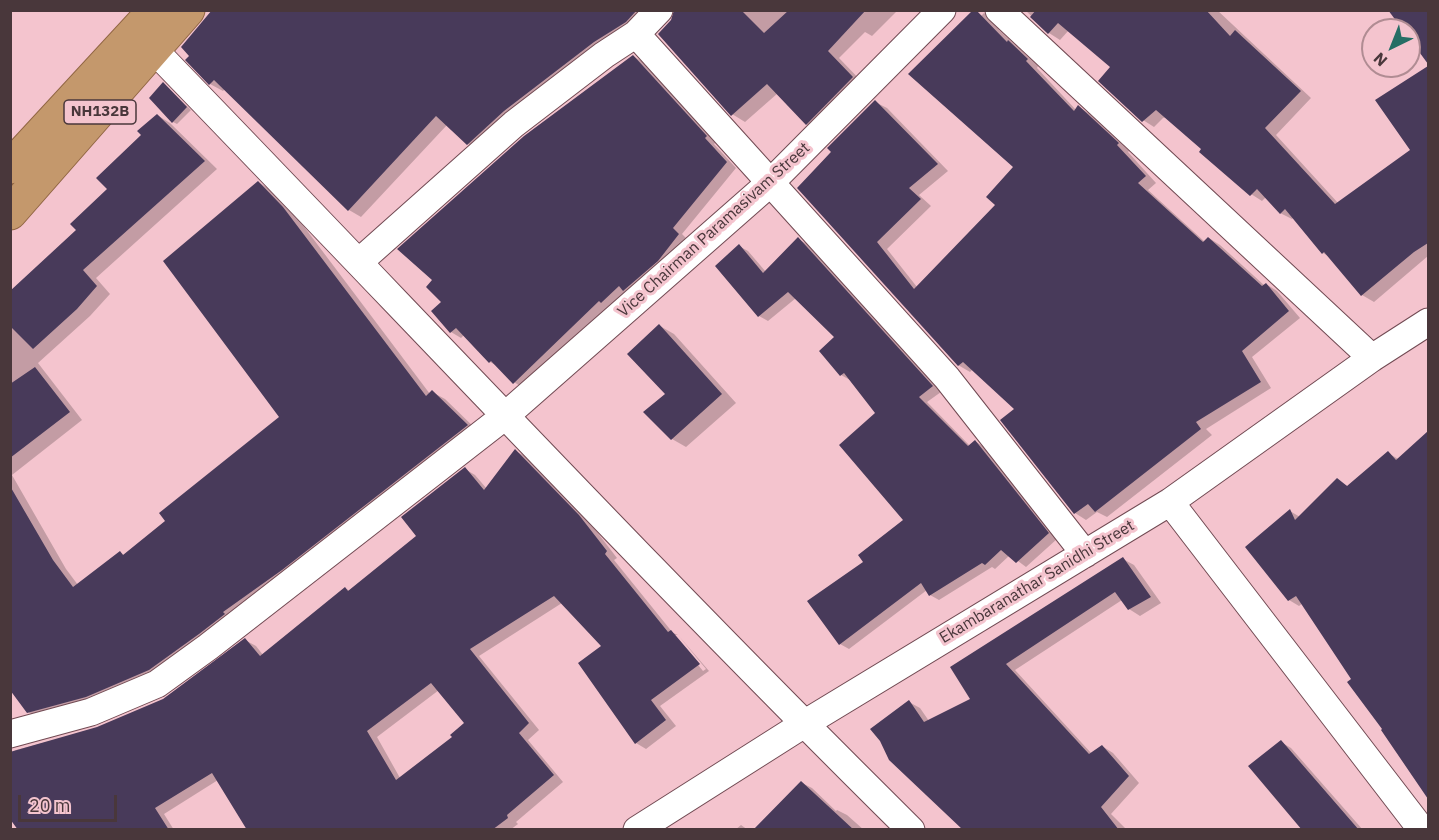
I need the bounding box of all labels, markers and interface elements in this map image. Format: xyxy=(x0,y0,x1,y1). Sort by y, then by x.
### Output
north arrow xyxy=(1361,18,1421,78)
text: N xyxy=(1369,48,1391,71)
road number: NH132B xyxy=(64,100,136,124)
street label: Vice Chairman Paramasivam Street xyxy=(614,139,814,321)
street label: Ekambaranathar Sanidhi Street xyxy=(936,516,1138,648)
scale bar xyxy=(21,783,120,821)
text: 20 m xyxy=(29,794,71,817)

